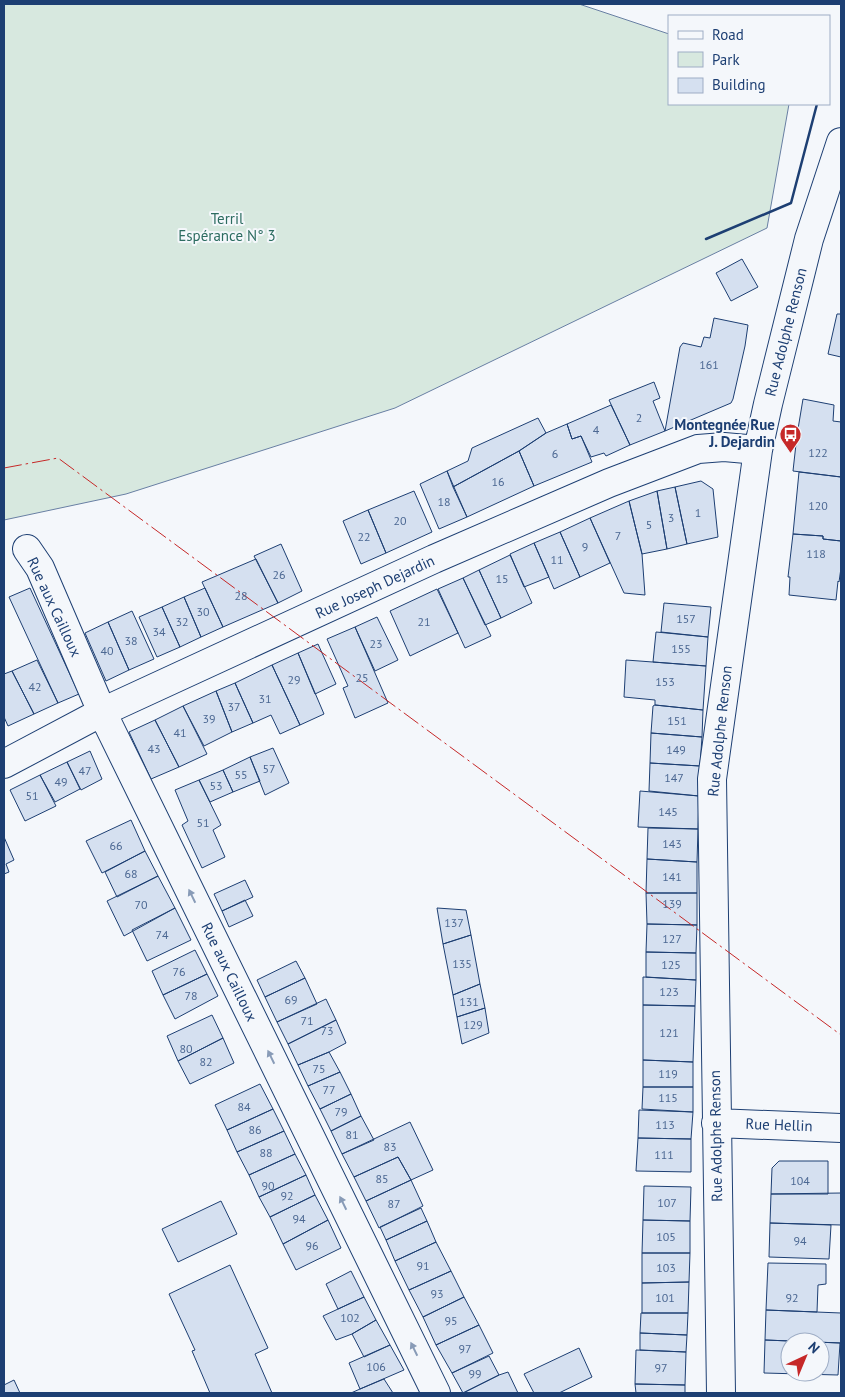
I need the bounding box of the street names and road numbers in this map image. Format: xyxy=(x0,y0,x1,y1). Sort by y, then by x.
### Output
street label: Rue Adolphe Renson xyxy=(760,266,811,398)
street label: Rue Joseph Dejardin xyxy=(312,551,437,623)
street label: Rue aux Cailloux xyxy=(23,554,86,660)
street label: Rue Adolphe Renson xyxy=(703,664,736,797)
street label: Rue aux Cailloux xyxy=(197,919,262,1025)
street label: Rue Adolphe Renson xyxy=(705,1070,726,1202)
street label: Rue Hellin xyxy=(745,1114,813,1135)

